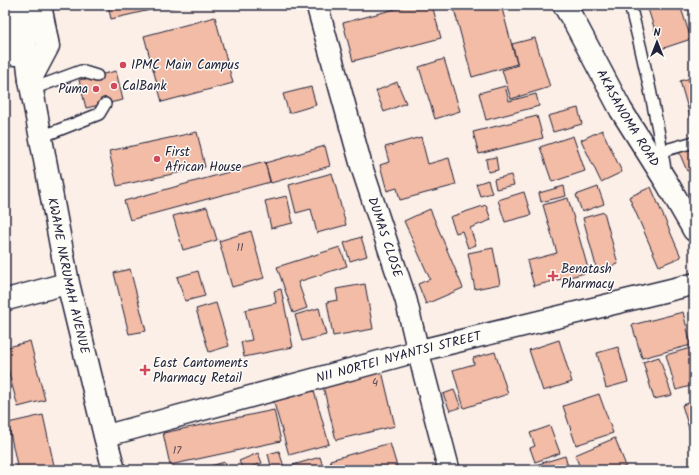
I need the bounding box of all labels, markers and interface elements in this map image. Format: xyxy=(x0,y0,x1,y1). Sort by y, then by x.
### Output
north arrow xyxy=(637,22,677,62)
text: N xyxy=(654,24,661,42)
place label: IPMC Main Campus xyxy=(131,55,240,76)
marker: IPMC Main Campus xyxy=(118,60,128,70)
street label: AKASANOMA ROAD xyxy=(591,66,665,171)
place label: CalBank xyxy=(122,76,167,97)
place label: Puma xyxy=(58,79,88,100)
marker: CalBank xyxy=(109,81,119,91)
marker: Puma xyxy=(91,84,101,94)
place label: First African House xyxy=(165,142,242,178)
marker: First African House xyxy=(152,154,162,164)
street label: DUMAS CLOSE xyxy=(362,194,408,281)
street label: KWAME NKRUMAH AVENUE xyxy=(42,196,95,356)
house number: 11 xyxy=(237,239,243,257)
place label: Benatash Pharmacy xyxy=(561,259,615,295)
marker: Benatash Pharmacy xyxy=(548,271,558,281)
street label: NII NORTEI NYANTSI STREET xyxy=(314,325,484,389)
place label: East Cantoments Pharmacy Retail xyxy=(153,353,248,389)
marker: East Cantoments Pharmacy Retail xyxy=(140,365,150,375)
house number: 4 xyxy=(372,374,378,392)
house number: 17 xyxy=(173,442,182,460)

